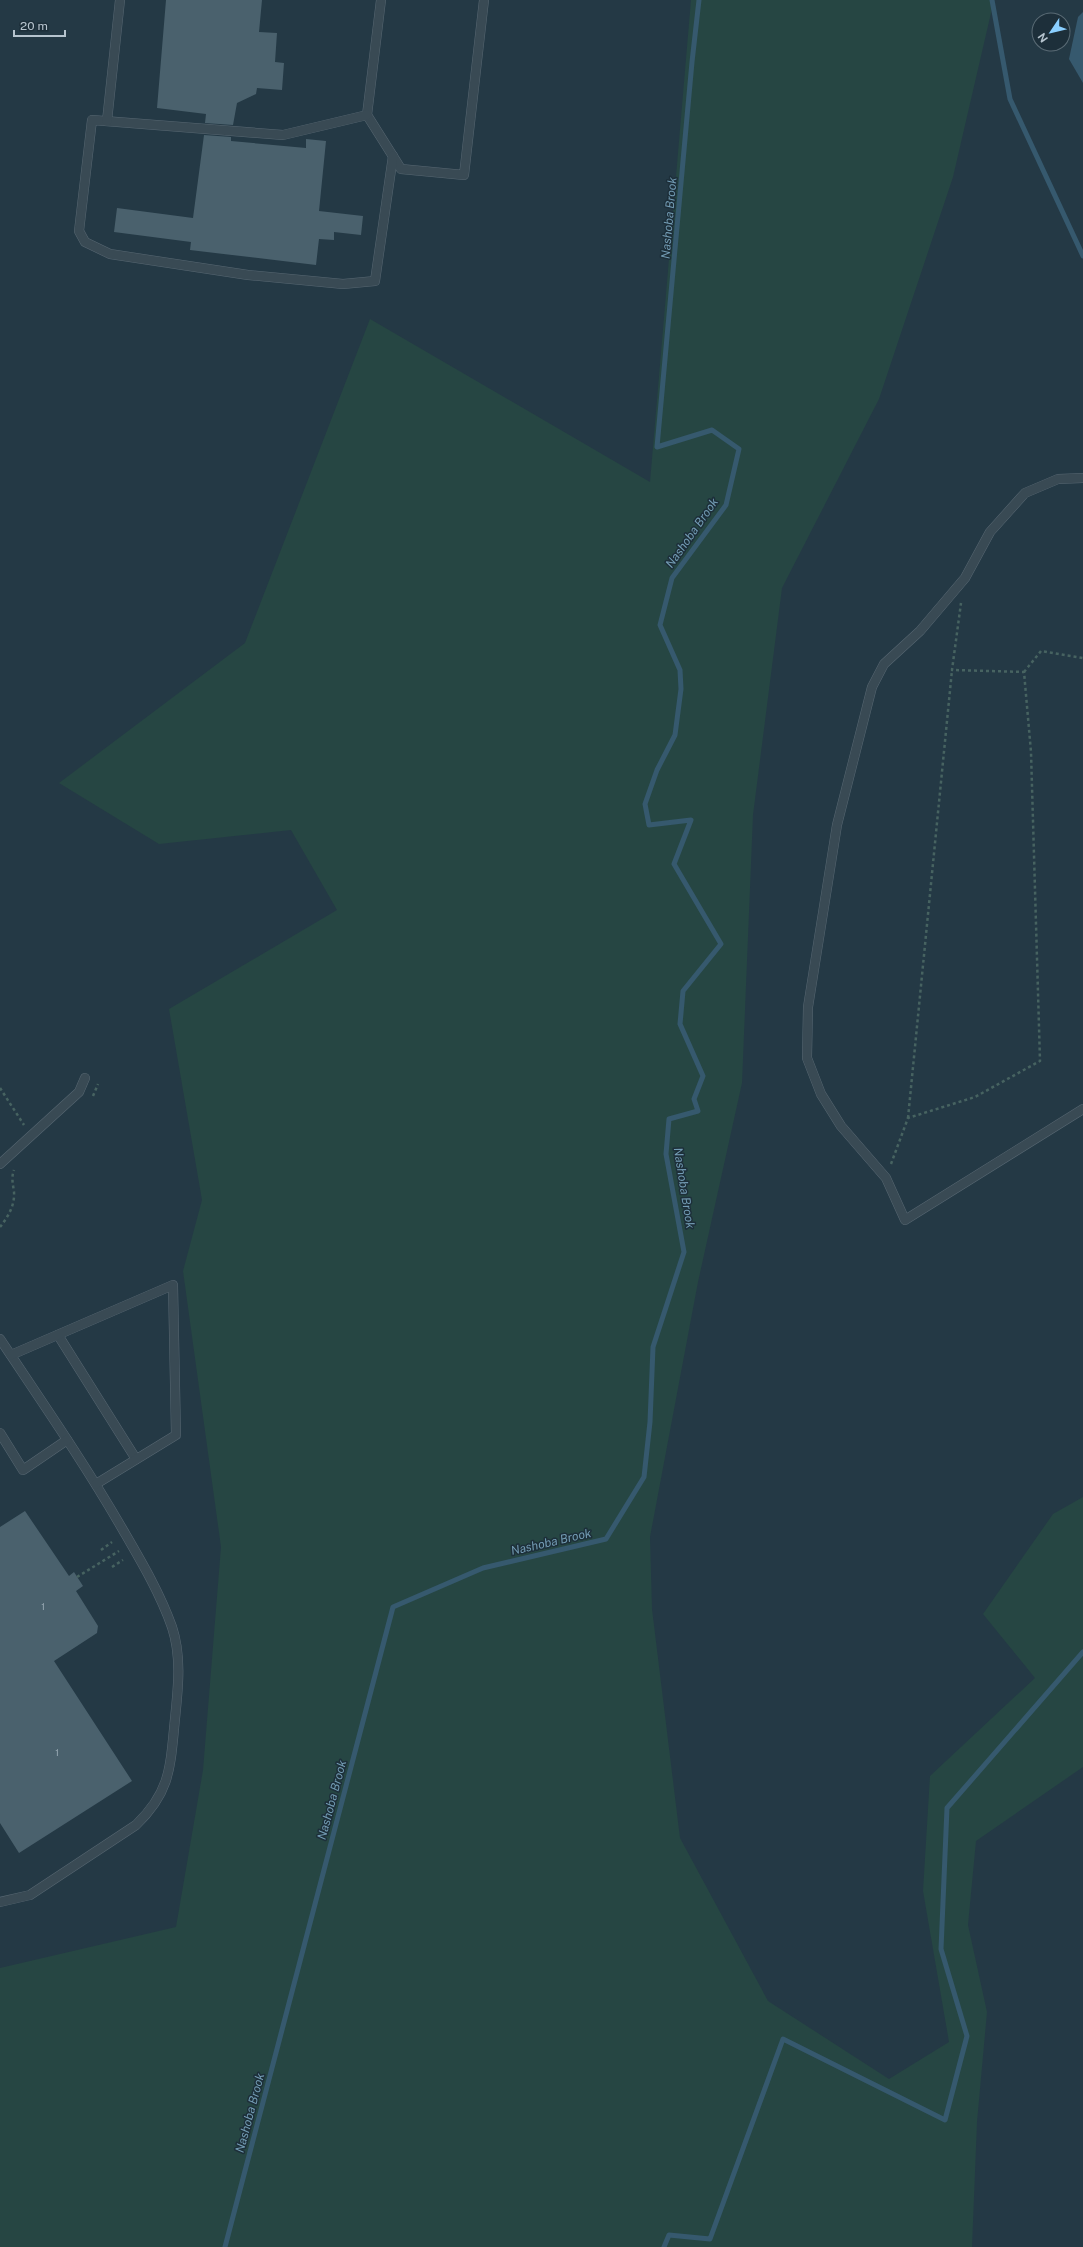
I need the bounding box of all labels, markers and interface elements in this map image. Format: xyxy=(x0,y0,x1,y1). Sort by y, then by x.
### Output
scale bar xyxy=(14,12,65,38)
north arrow xyxy=(1031,12,1071,52)
text: 20 m xyxy=(20,19,48,33)
text: N xyxy=(1035,31,1050,45)
water label: Nashoba Brook xyxy=(658,176,680,259)
water label: Nashoba Brook xyxy=(663,495,722,571)
water label: Nashoba Brook xyxy=(671,1146,697,1230)
water label: Nashoba Brook xyxy=(509,1526,593,1558)
house number: 1 xyxy=(41,1601,45,1612)
house number: 1 xyxy=(55,1747,59,1758)
water label: Nashoba Brook xyxy=(315,1758,350,1841)
water label: Nashoba Brook xyxy=(233,2071,268,2154)

